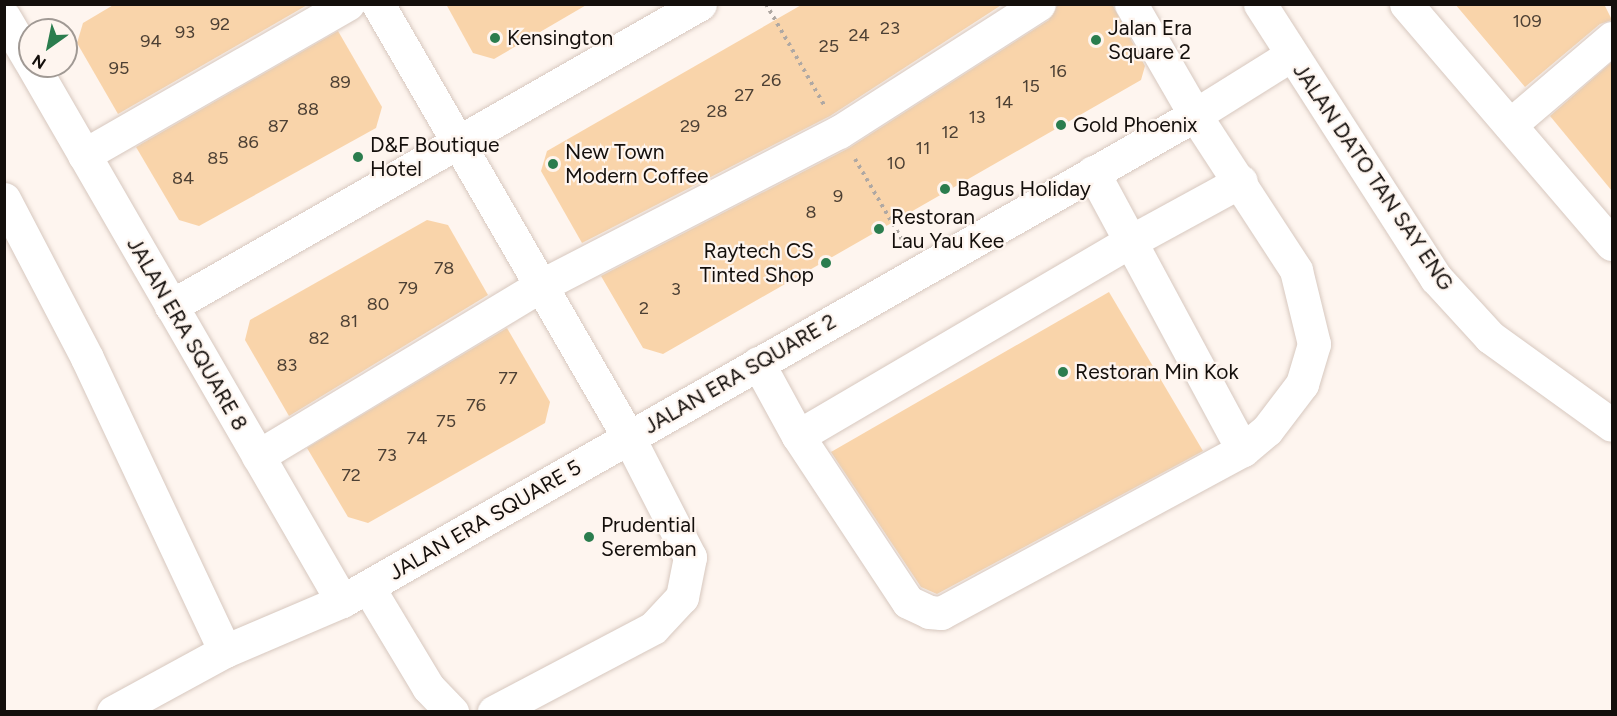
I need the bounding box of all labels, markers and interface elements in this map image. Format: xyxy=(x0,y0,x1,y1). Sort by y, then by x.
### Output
house number: 109 xyxy=(1512,10,1542,32)
house number: 92 xyxy=(210,13,230,35)
place label: Jalan Era Square 2 xyxy=(1108,15,1192,65)
house number: 23 xyxy=(880,17,900,39)
north arrow xyxy=(18,18,78,78)
house number: 93 xyxy=(175,21,195,43)
house number: 24 xyxy=(848,24,870,46)
place label: Kensington xyxy=(507,25,613,51)
house number: 94 xyxy=(140,30,162,52)
marker: Kensington xyxy=(488,31,502,45)
marker: Jalan Era Square 2 xyxy=(1089,33,1103,47)
house number: 25 xyxy=(819,35,839,57)
text: N xyxy=(29,51,49,73)
house number: 95 xyxy=(109,57,129,79)
street label: JALAN DATO TAN SAY ENG xyxy=(1288,59,1458,295)
house number: 16 xyxy=(1049,60,1067,82)
house number: 26 xyxy=(761,69,781,91)
house number: 89 xyxy=(329,71,351,93)
house number: 15 xyxy=(1022,75,1040,97)
house number: 27 xyxy=(734,84,754,106)
house number: 14 xyxy=(995,91,1013,113)
house number: 88 xyxy=(297,98,319,120)
house number: 28 xyxy=(706,100,728,122)
house number: 13 xyxy=(968,106,986,128)
place label: Gold Phoenix xyxy=(1073,112,1197,138)
house number: 87 xyxy=(268,115,288,137)
house number: 29 xyxy=(680,115,700,137)
marker: Gold Phoenix xyxy=(1054,118,1068,132)
house number: 12 xyxy=(941,121,959,143)
house number: 86 xyxy=(237,131,259,153)
place label: D&F Boutique Hotel xyxy=(370,132,499,182)
house number: 11 xyxy=(916,137,930,159)
place label: New Town Modern Coffee xyxy=(565,139,708,189)
house number: 85 xyxy=(207,147,229,169)
marker: D&F Boutique Hotel xyxy=(351,150,365,164)
house number: 10 xyxy=(887,152,905,174)
marker: New Town Modern Coffee xyxy=(546,157,560,171)
house number: 84 xyxy=(172,167,194,189)
place label: Bagus Holiday xyxy=(957,176,1091,202)
marker: Bagus Holiday xyxy=(938,182,952,196)
house number: 9 xyxy=(833,185,843,207)
house number: 8 xyxy=(805,201,817,223)
place label: Restoran Lau Yau Kee xyxy=(891,204,1004,254)
marker: Restoran Lau Yau Kee xyxy=(872,222,886,236)
street label: JALAN ERA SQUARE 8 xyxy=(121,233,253,435)
place label: Raytech CS Tinted Shop xyxy=(700,238,814,288)
marker: Raytech CS Tinted Shop xyxy=(819,256,833,270)
house number: 78 xyxy=(434,257,454,279)
house number: 79 xyxy=(398,277,418,299)
house number: 3 xyxy=(671,278,681,300)
house number: 80 xyxy=(367,293,389,315)
house number: 2 xyxy=(639,297,649,319)
street label: JALAN ERA SQUARE 2 xyxy=(640,309,840,439)
house number: 81 xyxy=(340,310,358,332)
house number: 82 xyxy=(308,327,330,349)
house number: 83 xyxy=(277,354,297,376)
place label: Restoran Min Kok xyxy=(1075,359,1239,385)
marker: Restoran Min Kok xyxy=(1056,365,1070,379)
house number: 77 xyxy=(498,367,518,389)
house number: 76 xyxy=(466,394,486,416)
house number: 75 xyxy=(436,410,456,432)
house number: 74 xyxy=(407,427,427,449)
house number: 73 xyxy=(377,444,397,466)
street label: JALAN ERA SQUARE 5 xyxy=(384,455,586,585)
house number: 72 xyxy=(341,464,361,486)
place label: Prudential Seremban xyxy=(601,512,697,562)
marker: Prudential Seremban xyxy=(582,530,596,544)

